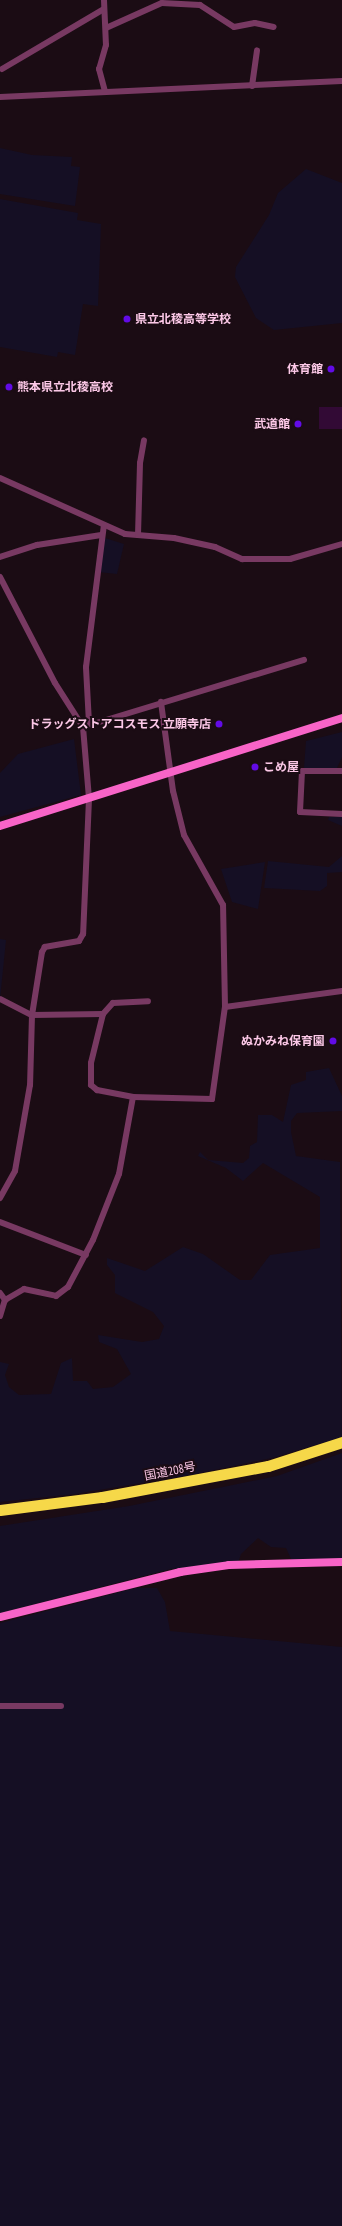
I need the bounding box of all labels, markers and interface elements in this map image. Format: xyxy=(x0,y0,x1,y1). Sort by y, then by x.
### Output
place label: 県立北稜高等学校 xyxy=(135,312,231,326)
marker: 県立北稜高等学校 xyxy=(122,314,132,324)
place label: 体育館 xyxy=(287,362,323,376)
marker: 体育館 xyxy=(326,364,336,374)
place label: 熊本県立北稜高校 xyxy=(17,380,113,394)
marker: 熊本県立北稜高校 xyxy=(4,382,14,392)
place label: 武道館 xyxy=(254,417,290,431)
marker: 武道館 xyxy=(293,419,303,429)
place label: ドラッグストアコスモス 立願寺店 xyxy=(29,717,211,731)
marker: ドラッグストアコスモス 立願寺店 xyxy=(214,719,224,729)
place label: こめ屋 xyxy=(263,760,299,774)
marker: こめ屋 xyxy=(250,762,260,772)
place label: ぬかみね保育園 xyxy=(241,1034,325,1048)
marker: ぬかみね保育園 xyxy=(328,1036,338,1046)
street label: 国道208号 xyxy=(143,1459,197,1483)

